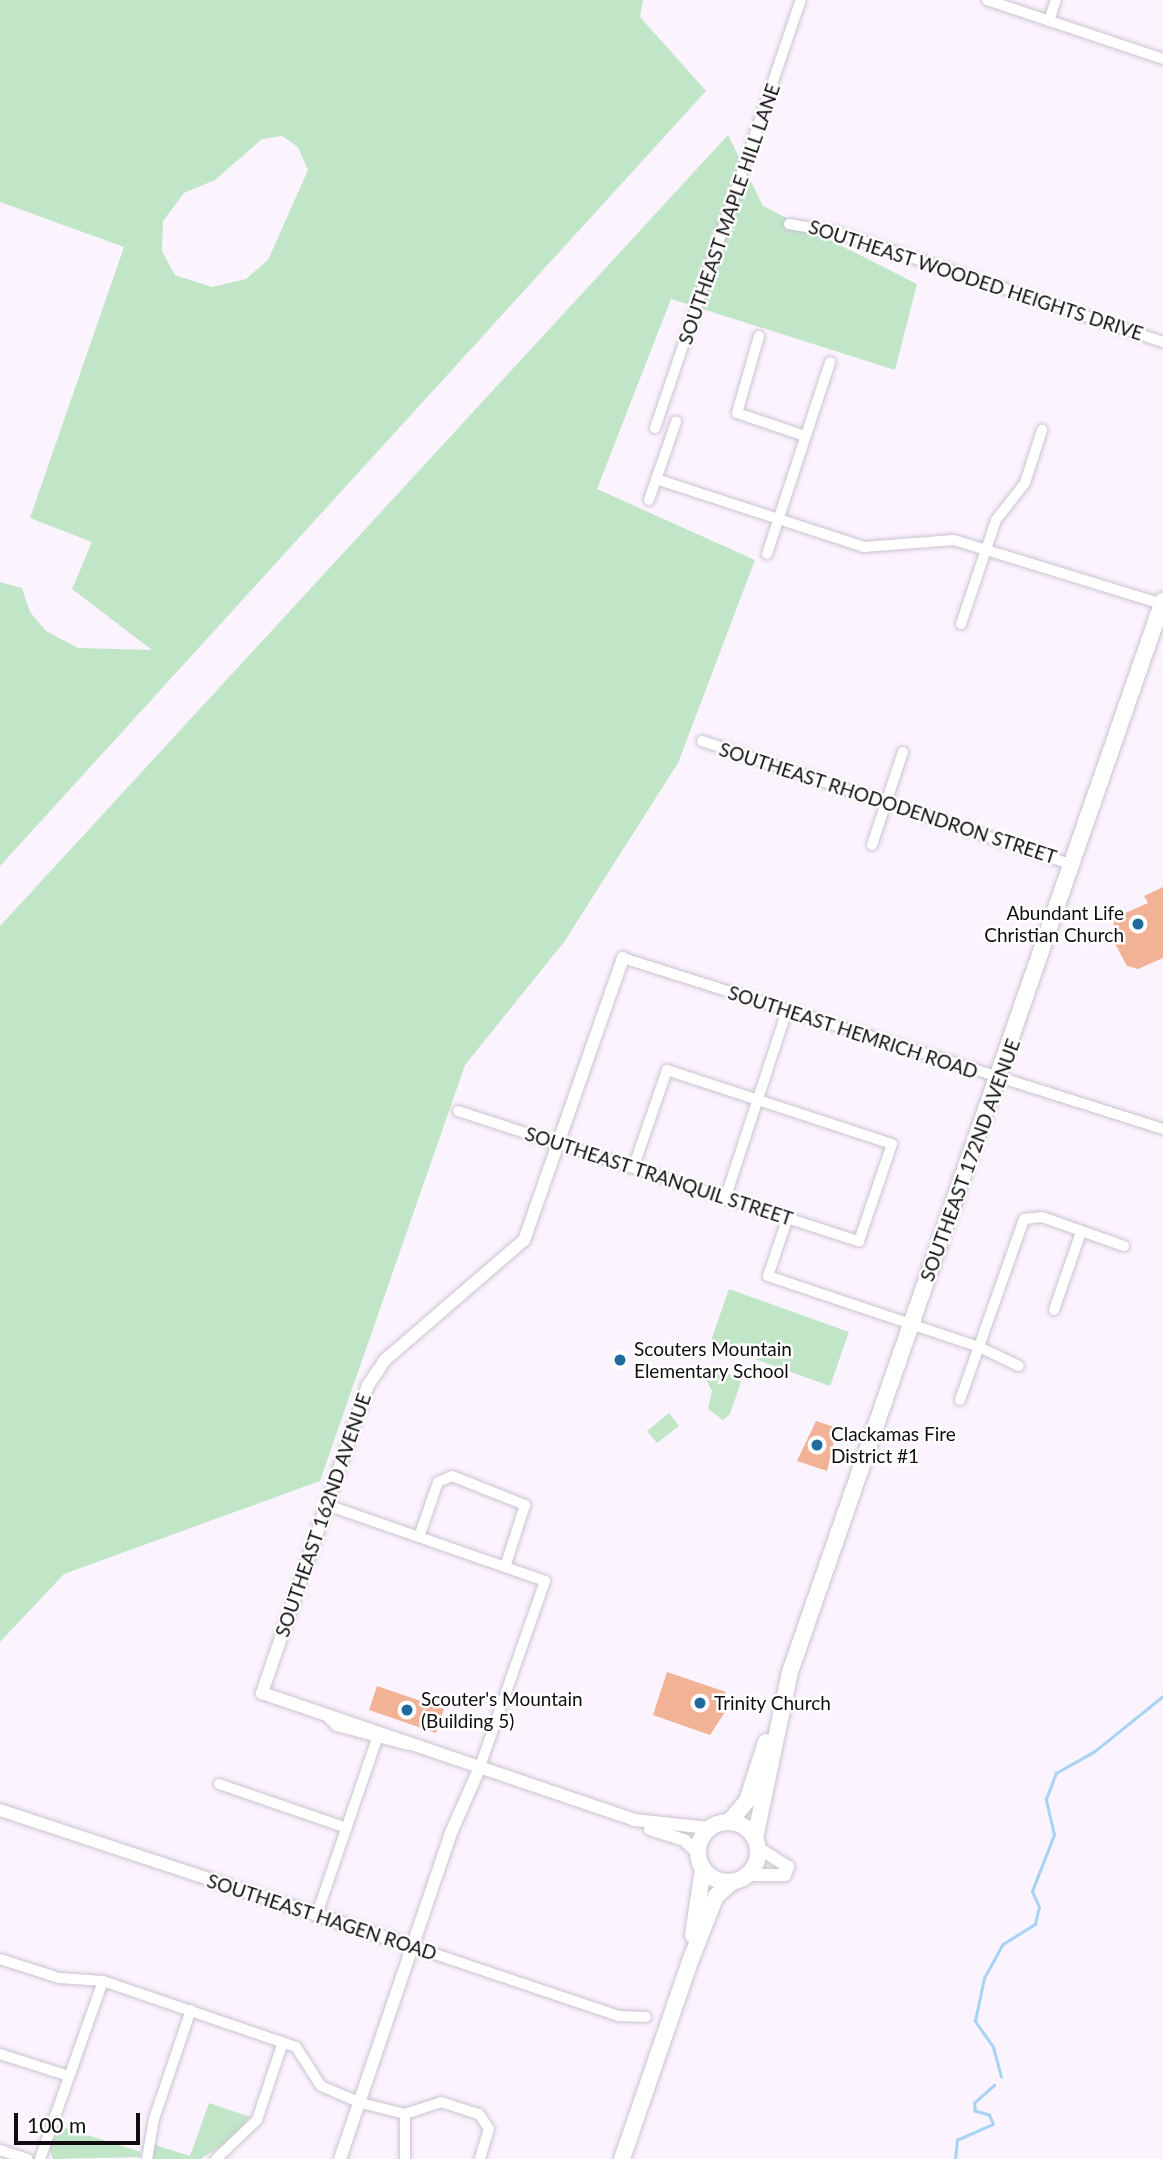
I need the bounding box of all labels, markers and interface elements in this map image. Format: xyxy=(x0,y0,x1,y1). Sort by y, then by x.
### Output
street label: SOUTHEAST MAPLE HILL LANE xyxy=(673,80,785,348)
street label: SOUTHEAST WOODED HEIGHTS DRIVE xyxy=(806,215,1146,345)
street label: SOUTHEAST RHODODENDRON STREET xyxy=(716,737,1060,869)
place label: Abundant Life Christian Church xyxy=(984,902,1124,946)
marker: Abundant Life Christian Church xyxy=(1130,916,1146,932)
street label: SOUTHEAST HEMRICH ROAD xyxy=(725,981,981,1083)
street label: SOUTHEAST 172ND AVENUE xyxy=(915,1035,1025,1285)
street label: SOUTHEAST TRANQUIL STREET xyxy=(522,1122,796,1230)
place label: Scouters Mountain Elementary School xyxy=(634,1338,792,1382)
marker: Scouters Mountain Elementary School xyxy=(612,1352,628,1368)
street label: SOUTHEAST 162ND AVENUE xyxy=(270,1390,376,1640)
place label: Clackamas Fire District #1 xyxy=(831,1423,956,1467)
marker: Clackamas Fire District #1 xyxy=(809,1437,825,1453)
place label: Scouter's Mountain (Building 5) xyxy=(421,1688,583,1732)
place label: Trinity Church xyxy=(714,1692,831,1714)
marker: Trinity Church xyxy=(692,1695,708,1711)
marker: Scouter's Mountain (Building 5) xyxy=(399,1702,415,1718)
street label: SOUTHEAST HAGEN ROAD xyxy=(204,1869,440,1965)
scale bar xyxy=(18,2100,144,2144)
text: 100 m xyxy=(27,2112,86,2137)

